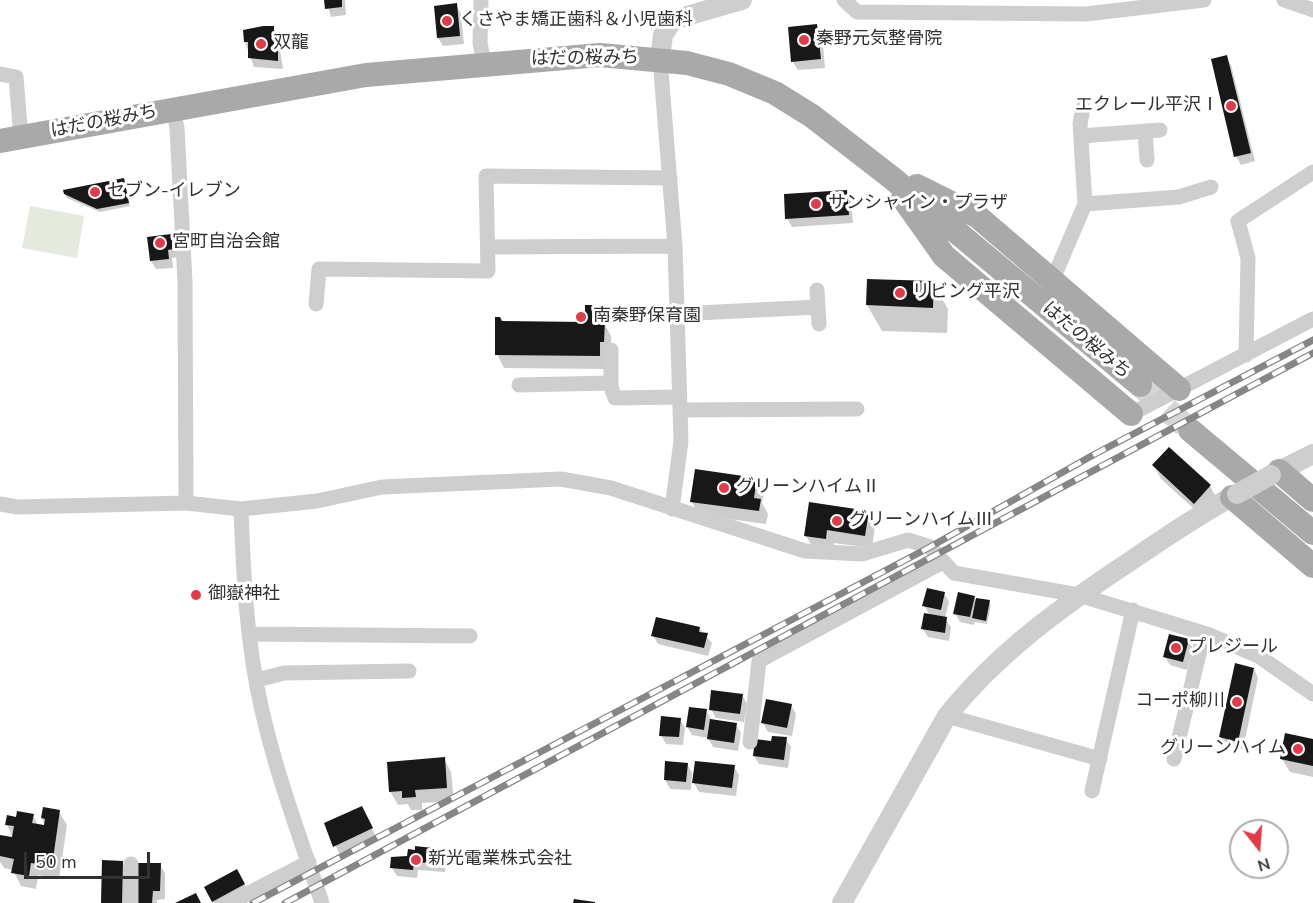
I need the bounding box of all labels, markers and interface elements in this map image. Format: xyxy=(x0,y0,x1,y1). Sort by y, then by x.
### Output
place label: くさやま矯正歯科＆小児歯科 xyxy=(459,10,693,32)
marker: くさやま矯正歯科＆小児歯科 xyxy=(440,14,454,28)
place label: 秦野元気整骨院 xyxy=(816,29,942,51)
place label: 双龍 xyxy=(273,33,309,55)
marker: 秦野元気整骨院 xyxy=(797,33,811,47)
marker: 双龍 xyxy=(254,37,268,51)
street label: はだの桜みち xyxy=(531,47,639,71)
place label: エクレール平沢Ⅰ xyxy=(1075,95,1219,117)
marker: エクレール平沢Ⅰ xyxy=(1224,99,1238,113)
street label: はだの桜みち xyxy=(49,101,159,143)
place label: セブン-イレブン xyxy=(107,181,241,203)
marker: セブン-イレブン xyxy=(88,185,102,199)
place label: サンシャイン・プラザ xyxy=(828,193,1008,215)
marker: サンシャイン・プラザ xyxy=(809,197,823,211)
place label: 宮町自治会館 xyxy=(172,232,280,254)
marker: 宮町自治会館 xyxy=(153,236,167,250)
place label: リビング平沢 xyxy=(912,282,1020,304)
marker: リビング平沢 xyxy=(893,286,907,300)
street label: はだの桜みち xyxy=(1038,298,1134,384)
place label: 南秦野保育園 xyxy=(593,306,701,328)
marker: 南秦野保育園 xyxy=(574,310,588,324)
place label: グリーンハイムⅡ xyxy=(736,477,880,499)
marker: グリーンハイムⅡ xyxy=(717,481,731,495)
place label: グリーンハイムⅢ xyxy=(849,510,993,532)
marker: グリーンハイムⅢ xyxy=(830,514,844,528)
place label: 御嶽神社 xyxy=(208,584,280,606)
marker: 御嶽神社 xyxy=(189,588,203,602)
place label: プレジール xyxy=(1188,637,1278,659)
marker: プレジール xyxy=(1169,641,1183,655)
place label: コーポ柳川 xyxy=(1135,691,1225,713)
marker: コーポ柳川 xyxy=(1230,695,1244,709)
place label: グリーンハイム xyxy=(1160,738,1286,760)
marker: グリーンハイム xyxy=(1291,742,1305,756)
north arrow xyxy=(1229,819,1289,879)
scale bar xyxy=(27,840,153,878)
place label: 新光電業株式会社 xyxy=(428,849,572,871)
text: 50 m xyxy=(35,850,77,874)
text: N xyxy=(1255,852,1273,877)
marker: 新光電業株式会社 xyxy=(409,853,423,867)

